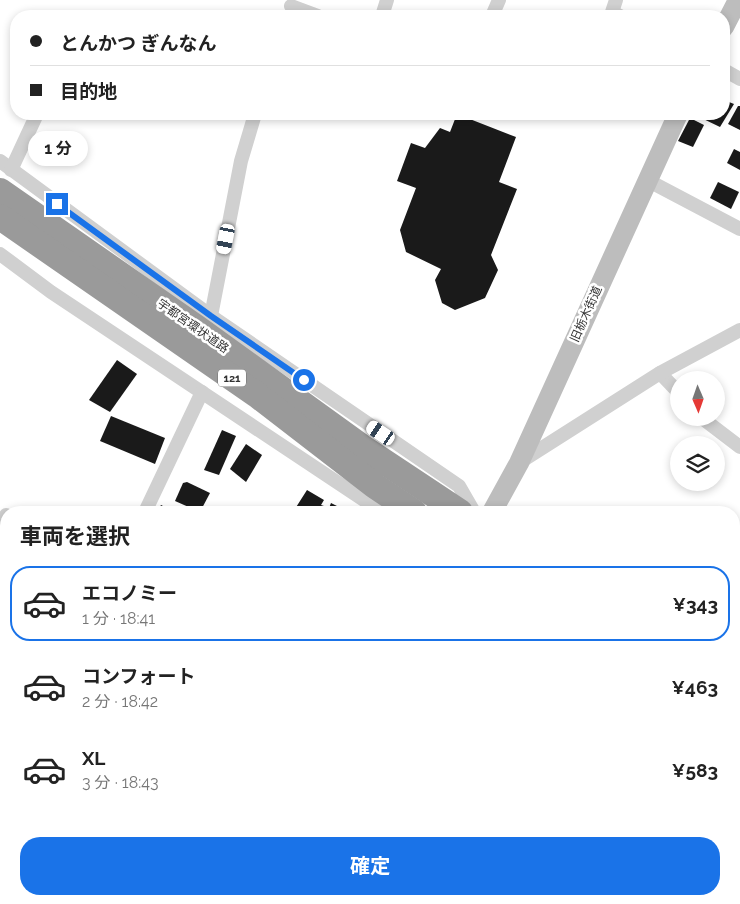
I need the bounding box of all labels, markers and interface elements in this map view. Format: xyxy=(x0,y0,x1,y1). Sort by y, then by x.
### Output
text: とんかつ ぎんなん xyxy=(60,32,217,54)
text: 目的地 xyxy=(60,80,117,102)
callout: 1 分 xyxy=(27,132,87,166)
text: 1 分 xyxy=(44,139,72,158)
route end xyxy=(46,193,68,215)
car xyxy=(215,223,236,255)
street label: 旧栃木街道 xyxy=(567,284,605,344)
street label: 宇都宮環状道路 xyxy=(155,296,231,356)
road number: 121 xyxy=(218,369,246,386)
route start xyxy=(293,369,315,391)
north arrow xyxy=(670,371,725,426)
map controls xyxy=(670,371,725,491)
car xyxy=(364,418,397,448)
button: layers xyxy=(670,436,725,491)
text: 車両を選択 xyxy=(20,523,130,549)
icon: car xyxy=(22,581,67,626)
text: エコノミー xyxy=(82,582,177,604)
text: ¥343 xyxy=(672,593,718,615)
text: 1 分 · 18:41 xyxy=(82,609,155,628)
icon: car xyxy=(22,664,67,709)
text: コンフォート xyxy=(82,665,195,687)
text: ¥463 xyxy=(672,676,718,698)
text: 2 分 · 18:42 xyxy=(82,692,158,711)
icon: car xyxy=(22,747,67,792)
text: XL xyxy=(82,747,105,769)
text: ¥583 xyxy=(672,759,718,781)
text: 3 分 · 18:43 xyxy=(82,773,158,792)
button: 確定 xyxy=(20,837,720,895)

